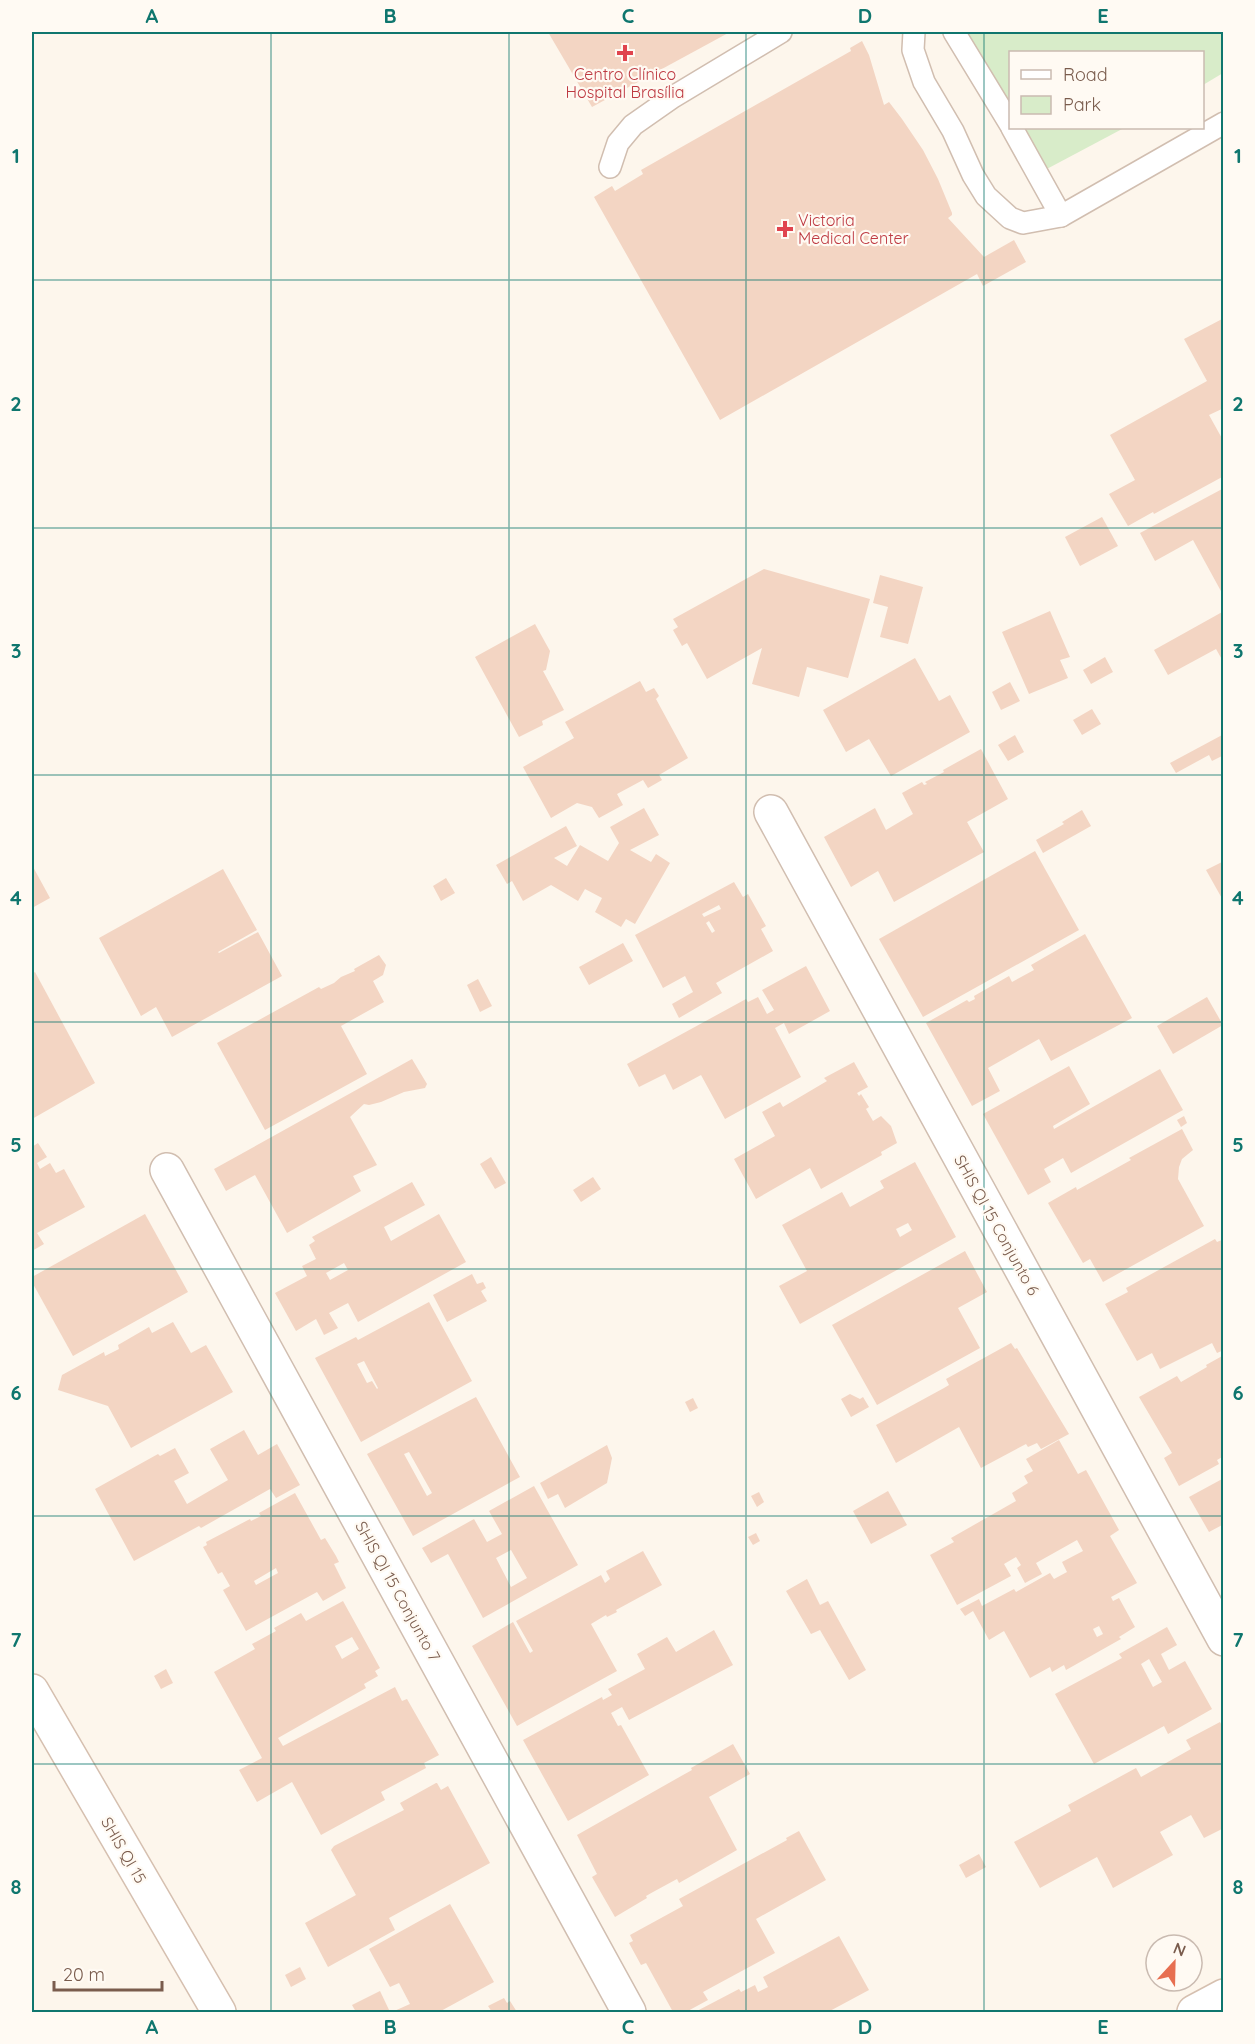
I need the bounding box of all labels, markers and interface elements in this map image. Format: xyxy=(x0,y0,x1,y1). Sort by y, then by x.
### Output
text: A xyxy=(146,3,159,28)
text: B xyxy=(383,3,397,28)
text: C xyxy=(622,3,635,28)
text: D xyxy=(858,3,872,28)
text: E xyxy=(1097,3,1109,28)
marker: Centro Clínico Hospital Brasília xyxy=(616,44,634,62)
legend xyxy=(1009,51,1204,129)
text: Road xyxy=(1063,63,1108,86)
place label: Centro Clínico Hospital Brasília xyxy=(566,64,684,102)
text: Park xyxy=(1063,93,1101,116)
text: 1 xyxy=(12,143,20,168)
text: 1 xyxy=(1234,143,1242,168)
place label: Victoria Medical Center xyxy=(798,210,909,248)
marker: Victoria Medical Center xyxy=(776,220,794,238)
text: 2 xyxy=(10,391,22,416)
text: 2 xyxy=(1232,391,1244,416)
text: 3 xyxy=(11,638,21,663)
text: 3 xyxy=(1233,638,1243,663)
text: 4 xyxy=(10,885,22,910)
text: 4 xyxy=(1232,885,1244,910)
text: 5 xyxy=(10,1132,22,1157)
text: 5 xyxy=(1232,1132,1244,1157)
street label: SHIS QI 15 Conjunto 6 xyxy=(950,1151,1044,1299)
text: 6 xyxy=(10,1380,22,1405)
text: 6 xyxy=(1232,1380,1244,1405)
street label: SHIS QI 15 Conjunto 7 xyxy=(351,1517,445,1665)
text: 7 xyxy=(11,1627,22,1652)
text: 7 xyxy=(1233,1627,1244,1652)
street label: SHIS QI 15 xyxy=(97,1813,151,1887)
text: 8 xyxy=(11,1874,22,1899)
text: 8 xyxy=(1233,1874,1244,1899)
north arrow xyxy=(1144,1933,1204,1993)
text: N xyxy=(1170,1938,1189,1961)
scale bar xyxy=(54,1954,162,1992)
text: 20 m xyxy=(63,1963,105,1986)
text: A xyxy=(146,2014,159,2039)
text: B xyxy=(383,2014,397,2039)
text: C xyxy=(622,2014,635,2039)
text: D xyxy=(858,2014,872,2039)
text: E xyxy=(1097,2014,1109,2039)

